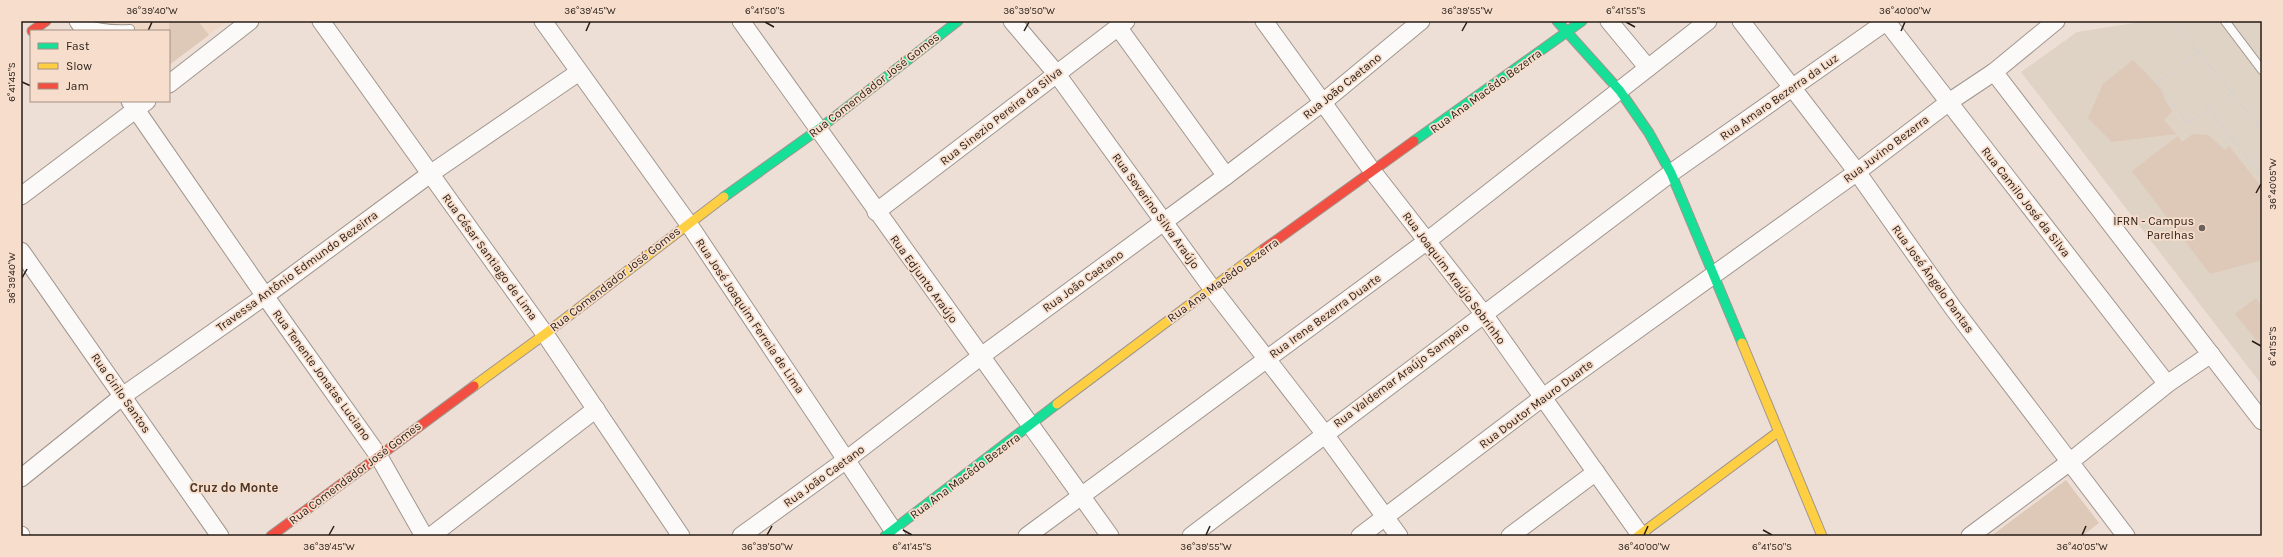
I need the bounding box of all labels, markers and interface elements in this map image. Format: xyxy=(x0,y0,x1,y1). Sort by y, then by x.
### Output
text: 36°39'40"W xyxy=(126,5,178,17)
text: 36°39'45"W xyxy=(564,5,616,17)
text: 6°41'50"S xyxy=(745,5,785,17)
text: 36°39'50"W xyxy=(1003,5,1055,17)
text: 36°39'55"W xyxy=(1441,5,1493,17)
text: 6°41'55"S xyxy=(1606,5,1646,17)
text: 36°40'00"W xyxy=(1879,5,1931,17)
legend xyxy=(30,30,170,102)
street label: Rua Comendador José Gomes xyxy=(806,30,942,140)
text: Fast xyxy=(66,39,90,53)
street label: Rua Ana Macêdo Bezerra xyxy=(1428,46,1544,136)
street label: Rua João Caetano xyxy=(1300,50,1384,122)
street label: Rua Amaro Bezerra da Luz xyxy=(1717,51,1841,143)
text: Slow xyxy=(66,59,92,73)
text: 6°41'45"S xyxy=(6,62,18,102)
street label: Rua Sinezio Pereira da Silva xyxy=(937,64,1065,168)
text: Jam xyxy=(66,79,89,93)
street label: Rua Juvino Bezerra xyxy=(1841,112,1931,186)
street label: Rua Camilo José da Silva xyxy=(1979,144,2073,260)
street label: Rua Severino Silva Araújo xyxy=(1109,151,1203,271)
text: 36°40'05"W xyxy=(2267,158,2279,210)
street label: Rua César Santiago de Lima xyxy=(439,191,541,323)
street label: Travessa Antônio Edmundo Bezeirra xyxy=(214,208,380,334)
street label: Rua Joaquim Araújo Sobrinho xyxy=(1400,209,1508,347)
place label: IFRN - Campus Parelhas xyxy=(2113,214,2194,242)
street label: Rua José Ângelo Dantas xyxy=(1889,222,1977,336)
marker: IFRN - Campus Parelhas xyxy=(2197,223,2207,233)
street label: Rua Comendador José Gomes xyxy=(547,224,683,334)
street label: Rua Edjunto Araújo xyxy=(887,232,961,326)
street label: Rua Ana Macêdo Bezerra xyxy=(1165,235,1281,325)
street label: Rua José Joaquim Ferreia de Lima xyxy=(693,236,807,396)
street label: Rua João Caetano xyxy=(1040,247,1126,315)
text: 36°39'40"W xyxy=(6,252,18,304)
street label: Rua Irene Bezerra Duarte xyxy=(1266,271,1384,361)
street label: Rua Tenente Jonatas Luciano xyxy=(270,307,374,443)
street label: Rua Valdemar Araújo Sampaio xyxy=(1331,320,1471,430)
text: 6°41'55"S xyxy=(2267,326,2279,366)
street label: Rua Cirilo Santos xyxy=(88,350,154,436)
street label: Rua Doutor Mauro Duarte xyxy=(1476,357,1596,451)
street label: Rua Comendador José Gomes xyxy=(286,419,424,527)
street label: Rua Ana Macêdo Bezerra xyxy=(907,430,1023,522)
street label: Rua João Caetano xyxy=(781,442,867,510)
district label: Cruz do Monte xyxy=(190,480,278,495)
text: 36°39'45"W xyxy=(303,541,355,553)
text: 36°39'50"W xyxy=(741,541,793,553)
text: 6°41'45"S xyxy=(892,541,932,553)
text: 36°39'55"W xyxy=(1180,541,1232,553)
text: 36°40'00"W xyxy=(1618,541,1670,553)
text: 6°41'50"S xyxy=(1752,541,1792,553)
text: 36°40'05"W xyxy=(2056,541,2108,553)

